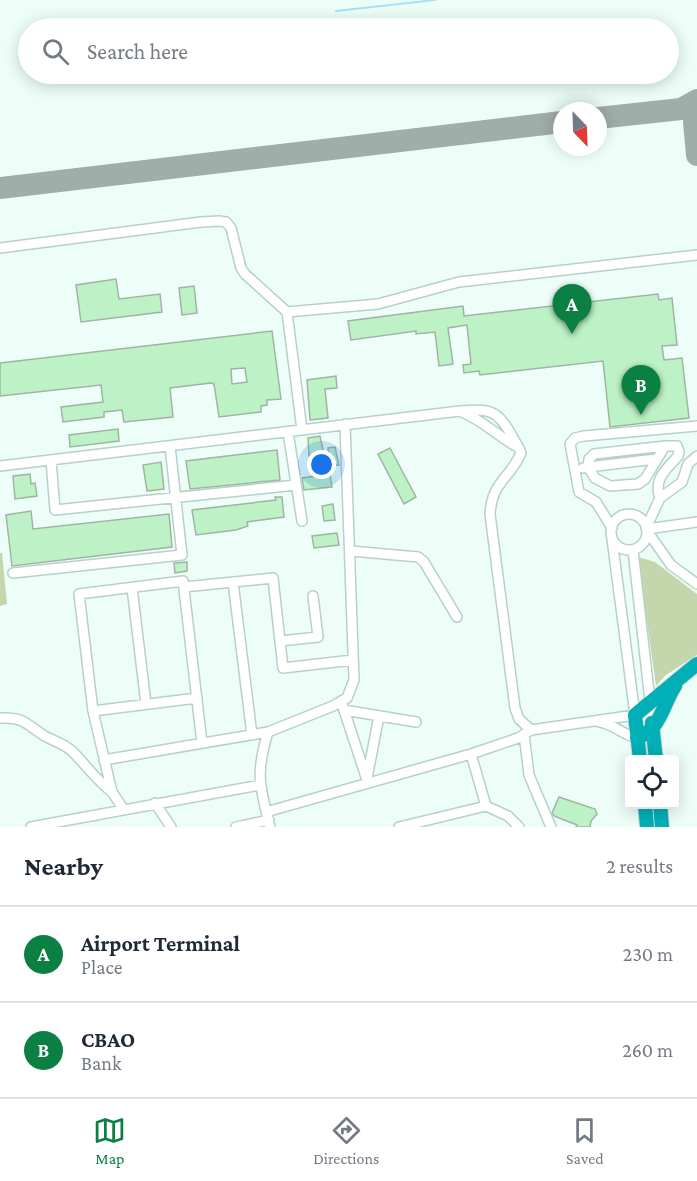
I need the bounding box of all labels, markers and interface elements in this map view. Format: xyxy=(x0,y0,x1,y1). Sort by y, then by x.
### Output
search box xyxy=(18,18,679,84)
icon: search xyxy=(39,35,72,68)
text: Search here xyxy=(87,39,188,64)
north arrow xyxy=(553,102,607,156)
pin: A xyxy=(552,284,592,334)
pin: B xyxy=(622,366,660,415)
your location xyxy=(307,450,336,479)
map controls xyxy=(625,755,679,809)
button: locate xyxy=(625,755,679,809)
text: Nearby xyxy=(24,852,103,881)
text: 2 results xyxy=(606,855,673,877)
text: Airport Terminal xyxy=(81,931,240,956)
text: A xyxy=(38,943,49,965)
text: 230 m xyxy=(623,943,673,965)
text: Place xyxy=(81,956,123,978)
text: CBAO xyxy=(81,1027,135,1052)
text: B xyxy=(38,1039,49,1061)
text: 260 m xyxy=(622,1039,673,1061)
text: Bank xyxy=(81,1052,122,1074)
tab: Map xyxy=(93,1114,126,1167)
tab: Directions xyxy=(313,1114,379,1167)
tab: Saved xyxy=(566,1114,604,1167)

